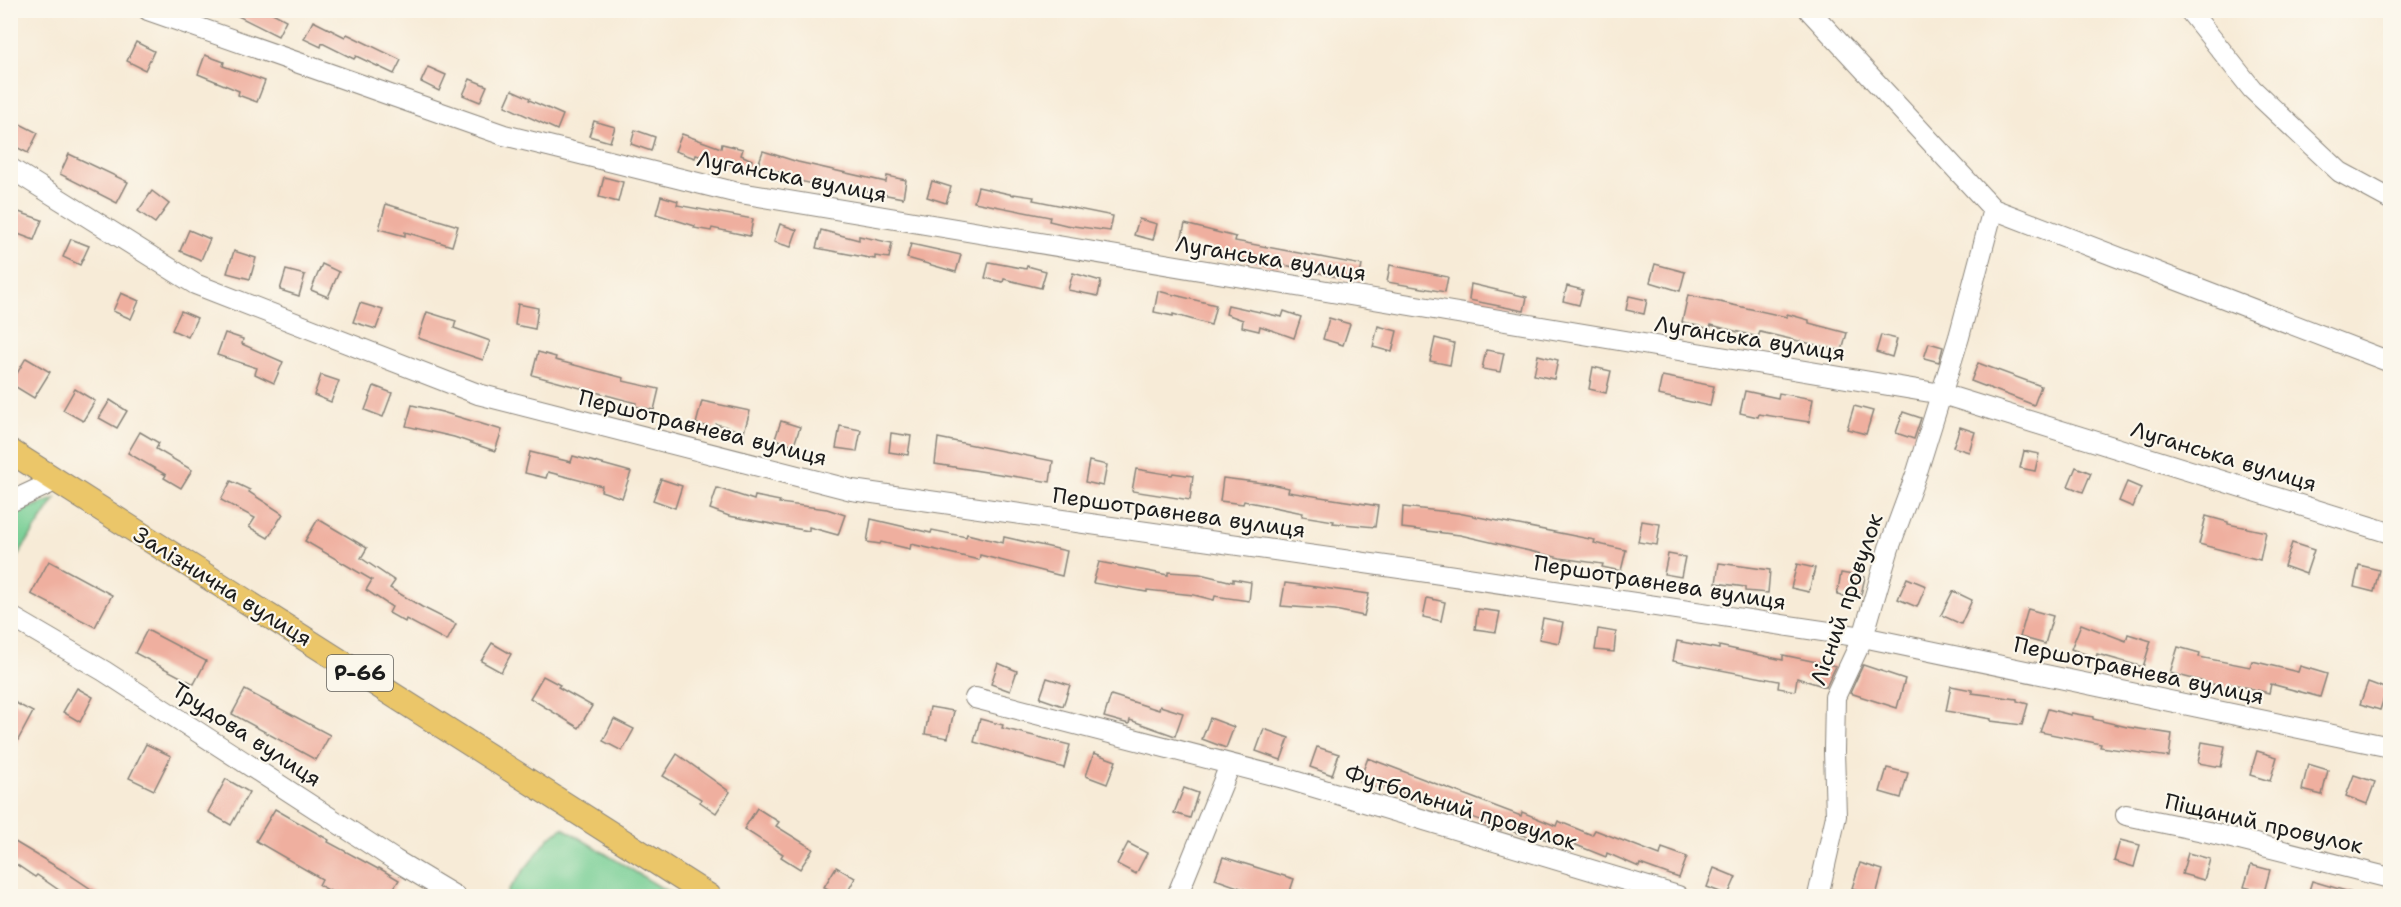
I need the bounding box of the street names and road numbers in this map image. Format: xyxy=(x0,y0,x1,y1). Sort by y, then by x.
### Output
street label: Луганська вулиця xyxy=(694,144,889,209)
street label: Луганська вулиця xyxy=(1173,229,1368,288)
street label: Луганська вулиця xyxy=(1652,309,1847,368)
street label: Першотравнева вулиця xyxy=(576,383,830,472)
street label: Луганська вулиця xyxy=(2127,414,2320,499)
street label: Першотравнева вулиця xyxy=(1051,480,1307,545)
street label: Лісний провулок xyxy=(1803,509,1890,689)
street label: Залізнична вулиця xyxy=(128,520,317,653)
street label: Першотравнева вулиця xyxy=(1532,548,1788,617)
street label: Першотравнева вулиця xyxy=(2011,630,2267,711)
road number: Р-66 xyxy=(327,655,393,691)
street label: Трудова вулиця xyxy=(167,675,327,794)
street label: Футбольний провулок xyxy=(1341,758,1581,857)
street label: Піщаний провулок xyxy=(2162,787,2366,860)

